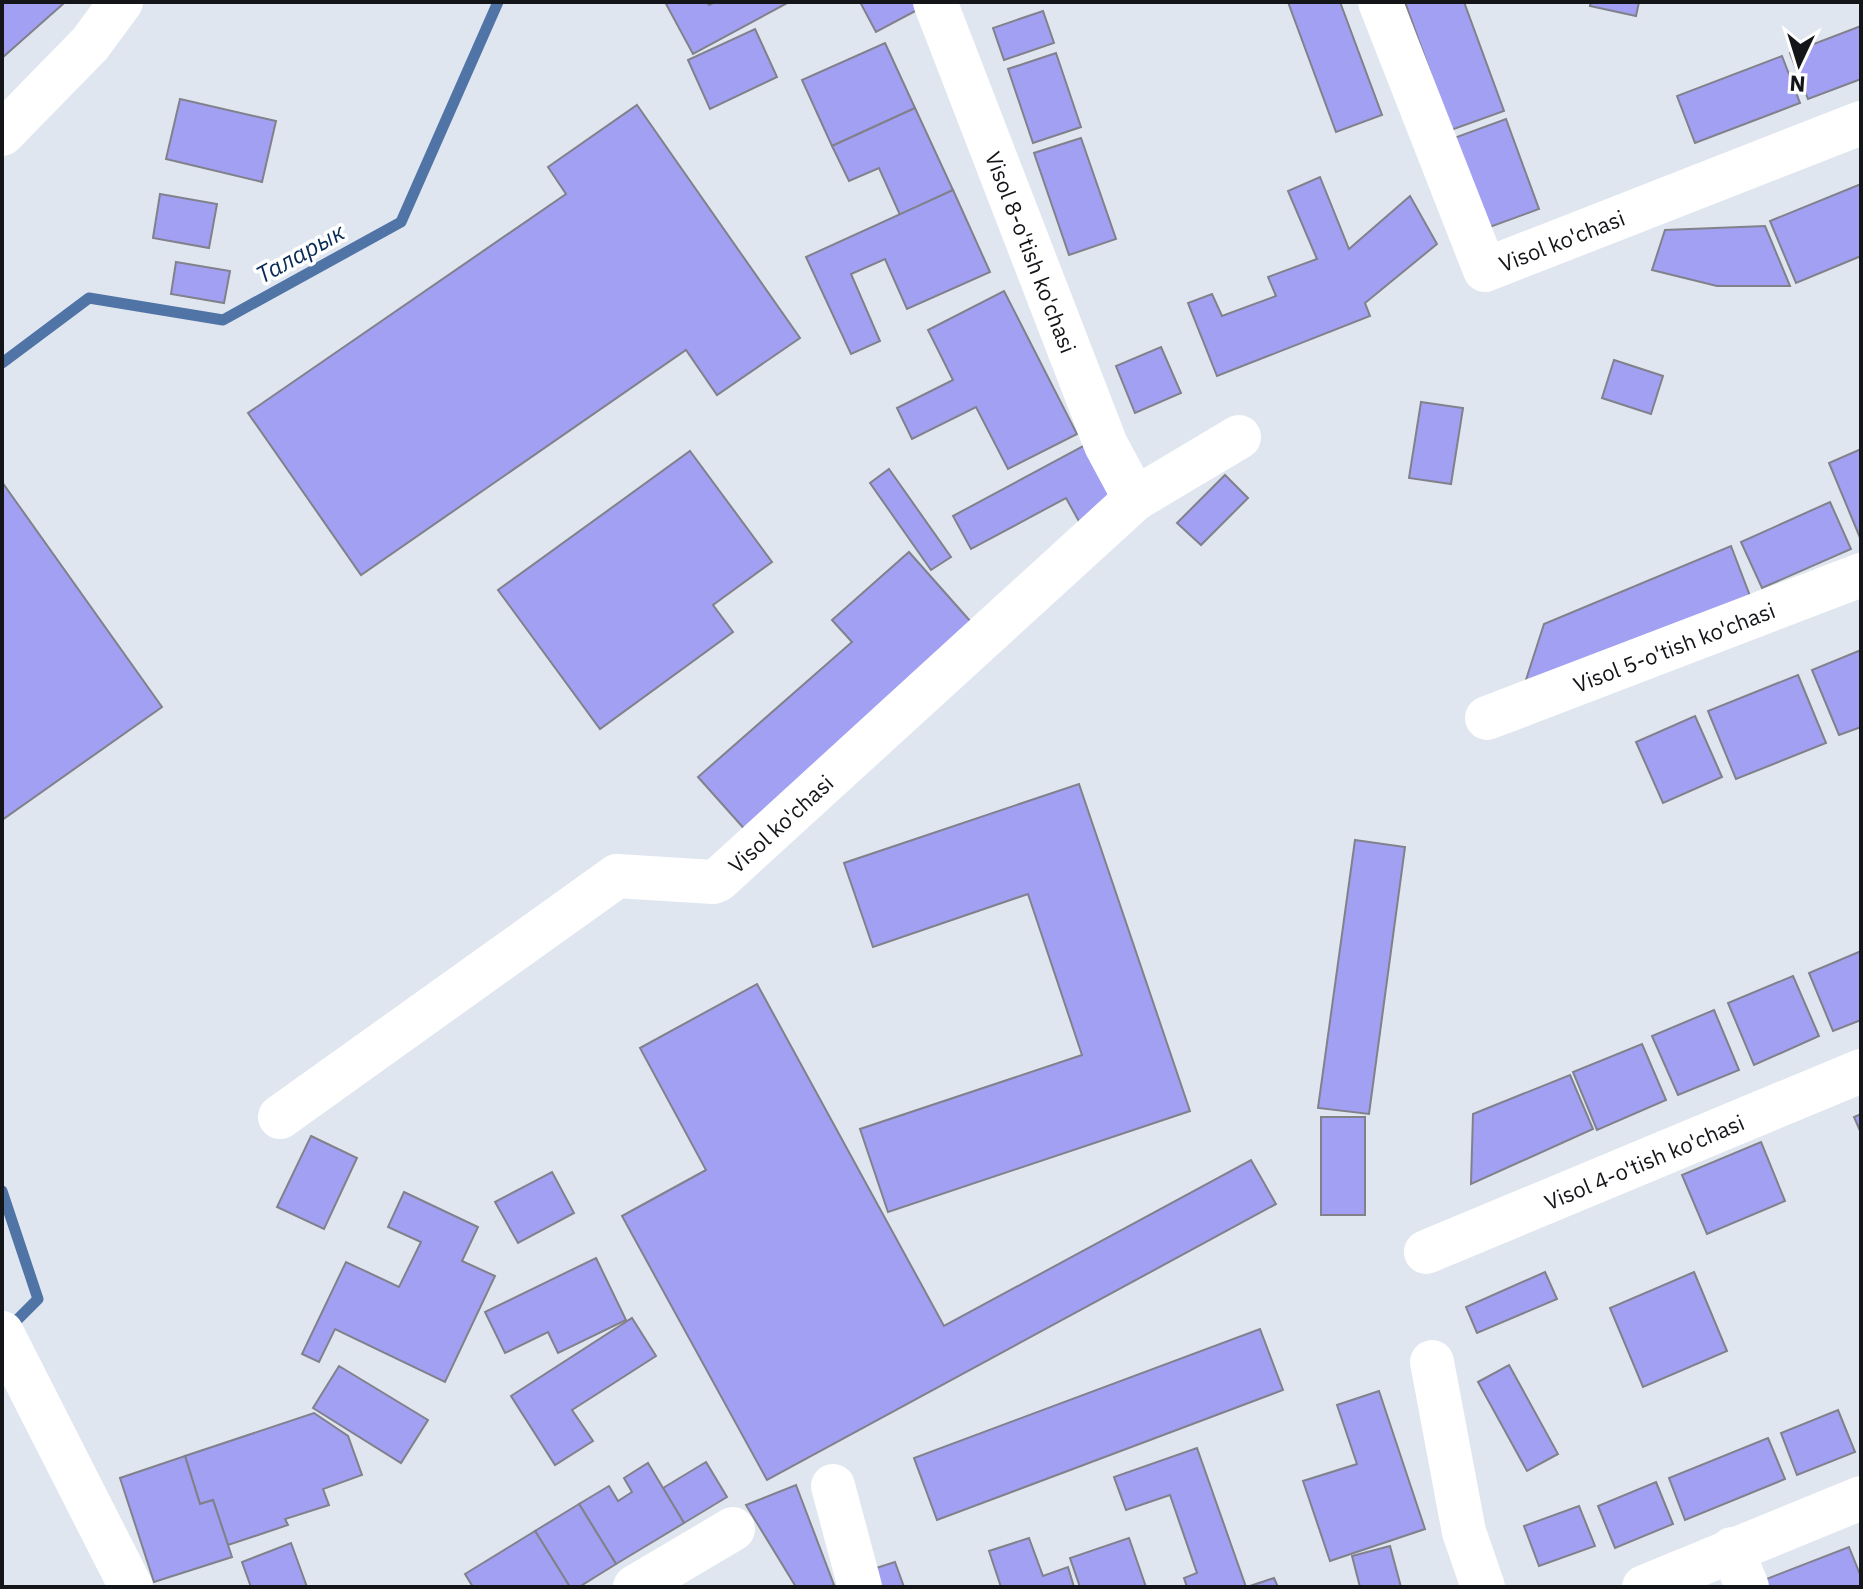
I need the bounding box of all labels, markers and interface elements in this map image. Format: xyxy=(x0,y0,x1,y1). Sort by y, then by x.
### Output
north arrow xyxy=(1759,24,1839,104)
text: N xyxy=(1789,69,1807,99)
street label: Visol 8-o'tish ko'chasi xyxy=(979,147,1084,357)
street label: Visol ko'chasi xyxy=(1494,202,1629,278)
water label: Таларык xyxy=(250,215,350,290)
street label: Visol 5-o'tish ko'chasi xyxy=(1569,595,1779,698)
street label: Visol ko'chasi xyxy=(721,768,839,879)
street label: Visol 4-o'tish ko'chasi xyxy=(1540,1107,1748,1216)

